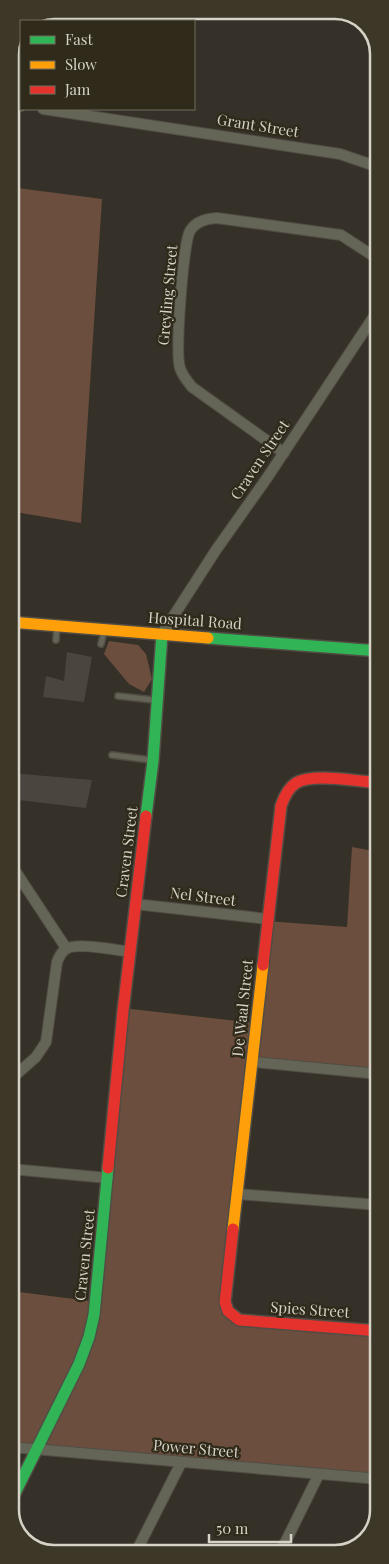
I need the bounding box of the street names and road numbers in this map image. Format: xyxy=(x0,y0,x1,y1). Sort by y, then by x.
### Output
street label: Grant Street xyxy=(216,109,301,141)
street label: Greyling Street xyxy=(153,243,181,346)
street label: Craven Street xyxy=(225,415,294,503)
street label: Hospital Road xyxy=(147,607,243,633)
street label: Craven Street xyxy=(110,804,142,899)
street label: Nel Street xyxy=(169,882,238,910)
street label: De Waal Street xyxy=(227,958,257,1058)
street label: Craven Street xyxy=(69,1207,99,1302)
street label: Spies Street xyxy=(270,1296,351,1322)
street label: Power Street xyxy=(152,1434,241,1462)

